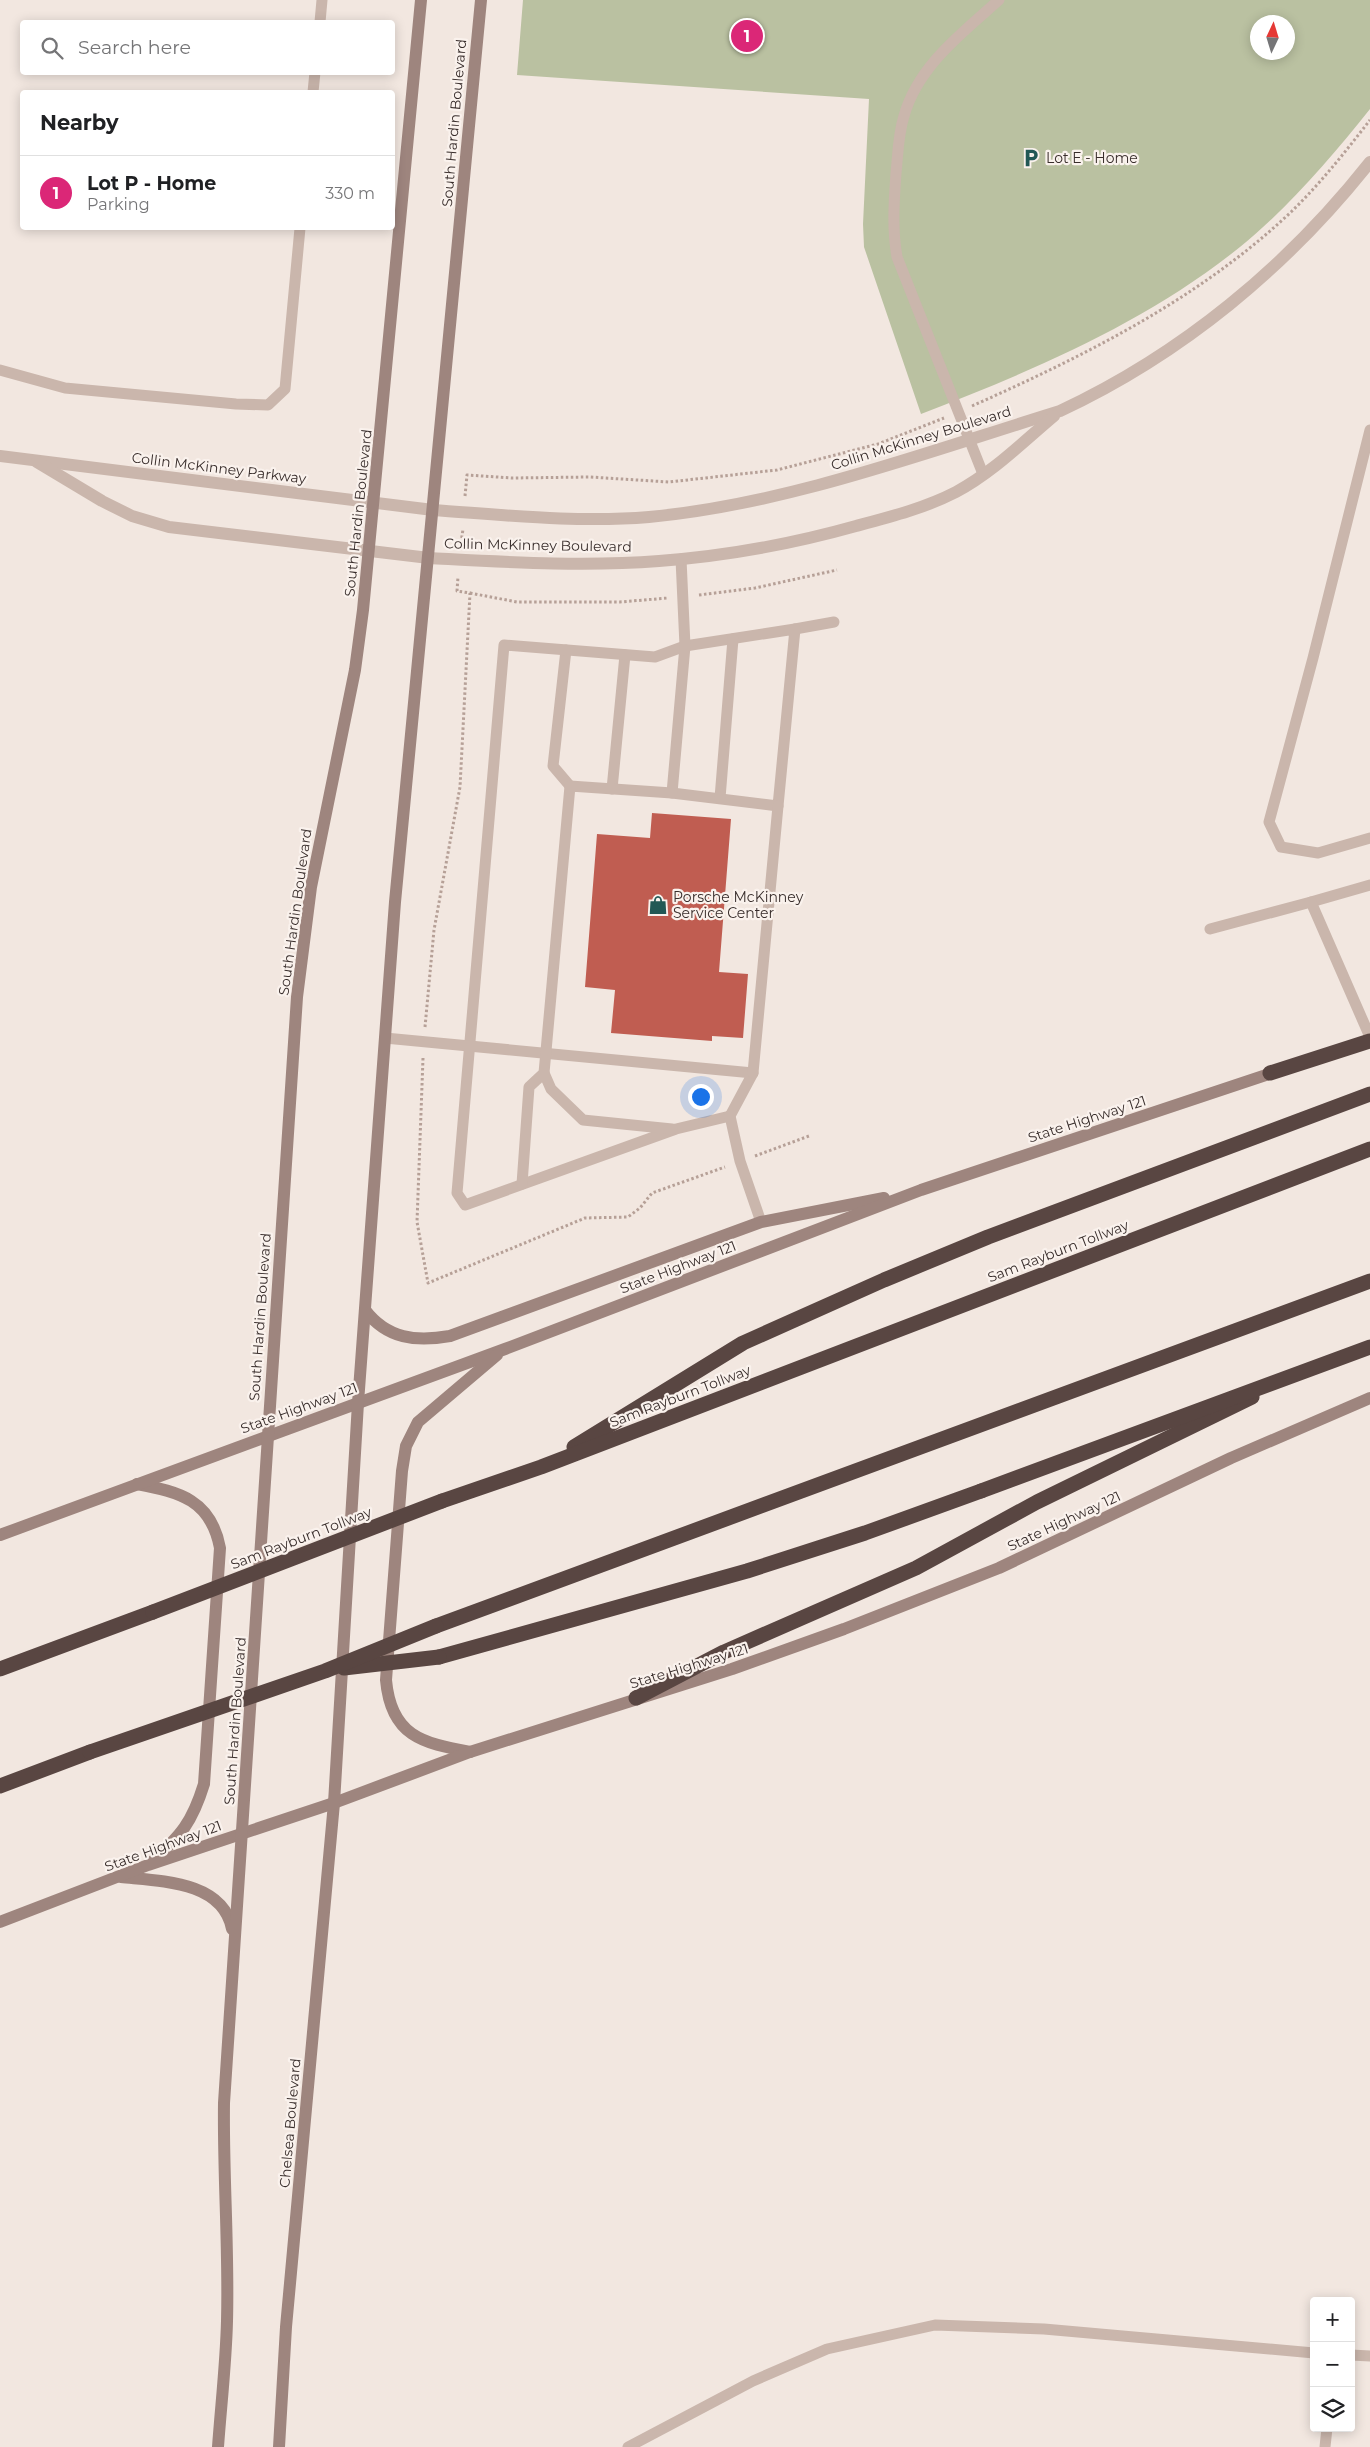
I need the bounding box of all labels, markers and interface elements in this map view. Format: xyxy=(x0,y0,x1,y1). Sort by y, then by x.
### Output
north arrow xyxy=(1250,15,1295,60)
pin: 1 xyxy=(731,17,763,55)
search box xyxy=(20,20,395,75)
icon: search xyxy=(38,34,66,62)
text: Search here xyxy=(78,36,191,59)
street label: South Hardin Boulevard xyxy=(438,38,470,208)
text: Nearby xyxy=(40,110,119,135)
parking icon: Lot E - Home xyxy=(1020,147,1042,169)
place label: Lot E - Home xyxy=(1046,149,1138,167)
text: Lot P - Home xyxy=(87,172,216,195)
text: 1 xyxy=(53,184,59,203)
text: 330 m xyxy=(325,184,375,203)
text: Parking xyxy=(87,195,150,214)
street label: Collin McKinney Boulevard xyxy=(829,402,1013,474)
street label: South Hardin Boulevard xyxy=(340,428,376,598)
street label: Collin McKinney Parkway xyxy=(131,448,308,488)
street label: Collin McKinney Boulevard xyxy=(444,534,632,556)
street label: South Hardin Boulevard xyxy=(274,827,316,997)
place label: Porsche McKinney Service Center xyxy=(673,888,804,922)
shop icon: Porsche McKinney Service Center xyxy=(647,894,669,916)
your location xyxy=(688,1084,714,1110)
street label: State Highway 121 xyxy=(1026,1091,1148,1147)
street label: Sam Rayburn Tollway xyxy=(985,1216,1132,1286)
street label: South Hardin Boulevard xyxy=(245,1232,275,1402)
street label: State Highway 121 xyxy=(617,1237,739,1297)
street label: Sam Rayburn Tollway xyxy=(607,1361,754,1431)
street label: State Highway 121 xyxy=(238,1378,360,1438)
street label: State Highway 121 xyxy=(1004,1487,1124,1555)
street label: Sam Rayburn Tollway xyxy=(228,1503,375,1573)
street label: South Hardin Boulevard xyxy=(220,1636,250,1806)
street label: State Highway 121 xyxy=(627,1639,751,1693)
street label: State Highway 121 xyxy=(102,1816,224,1876)
street label: Chelsea Boulevard xyxy=(275,2057,305,2189)
map controls xyxy=(1310,2297,1355,2432)
button: + xyxy=(1310,2297,1355,2342)
button: − xyxy=(1310,2342,1355,2387)
button: layers xyxy=(1310,2387,1355,2432)

